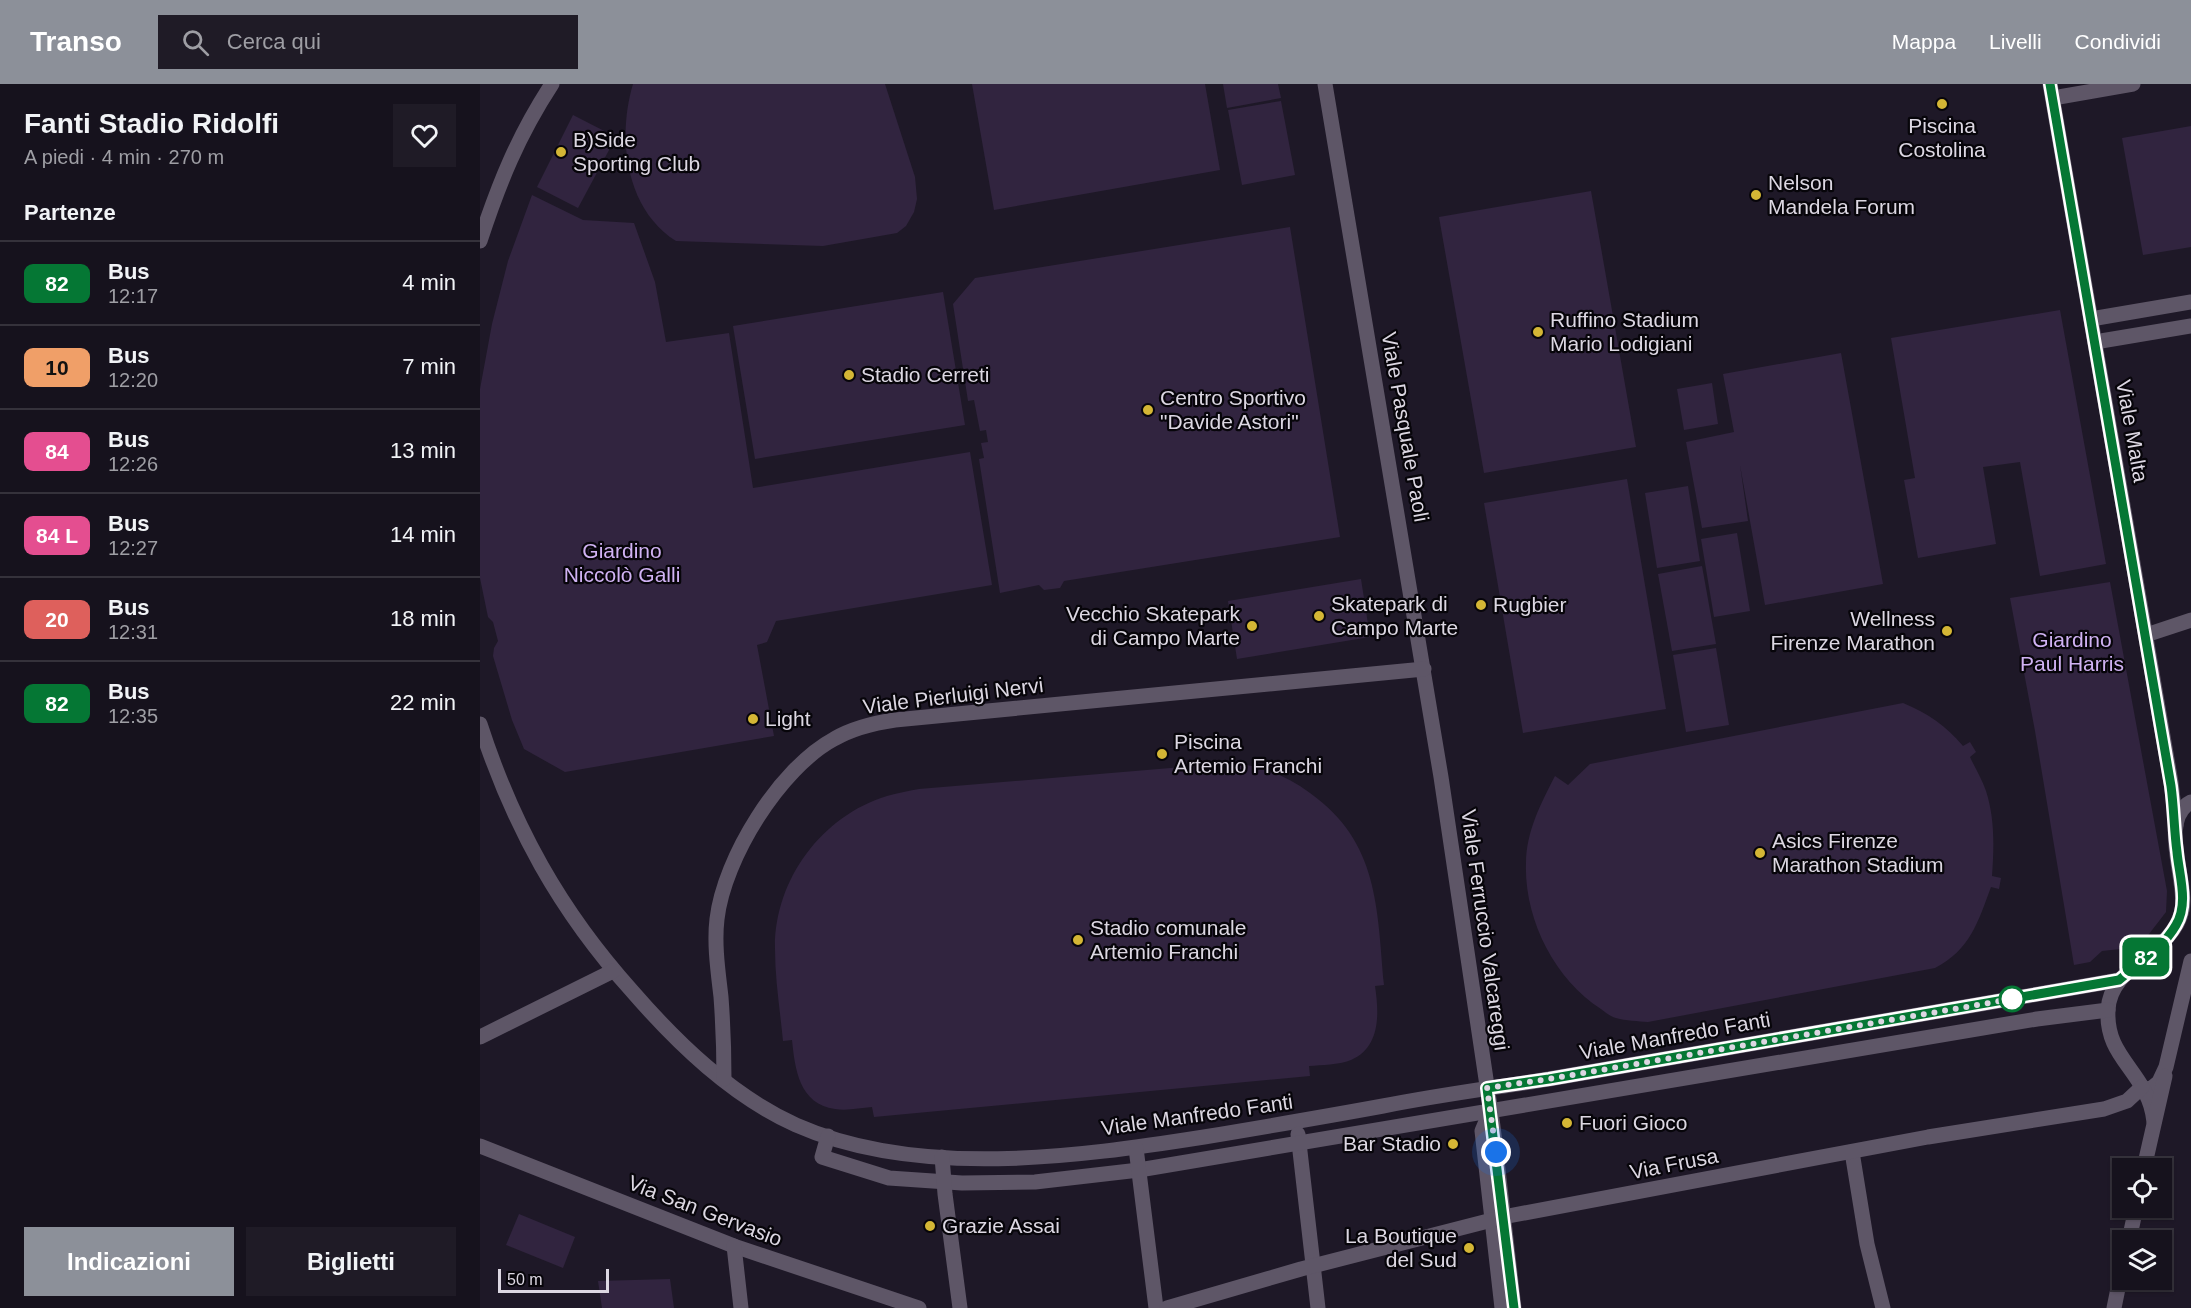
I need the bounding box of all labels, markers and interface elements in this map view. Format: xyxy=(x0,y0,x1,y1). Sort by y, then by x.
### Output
search box xyxy=(158,15,578,69)
text: Transo xyxy=(30,26,122,57)
icon: search xyxy=(179,26,212,59)
text: Cerca qui xyxy=(227,29,321,54)
text: Mappa xyxy=(1892,30,1956,53)
text: Livelli xyxy=(1989,30,2042,53)
text: Condividi xyxy=(2075,30,2161,53)
marker: Piscina Costolina xyxy=(1935,97,1949,111)
button: heart xyxy=(393,104,456,167)
text: Fanti Stadio Ridolfi xyxy=(24,108,279,139)
place label: Piscina Costolina xyxy=(1898,114,1986,161)
place label: B)Side Sporting Club xyxy=(573,128,700,175)
marker: B)Side Sporting Club xyxy=(554,145,568,159)
text: A piedi · 4 min · 270 m xyxy=(24,146,224,168)
place label: Nelson Mandela Forum xyxy=(1768,171,1915,218)
marker: Nelson Mandela Forum xyxy=(1749,188,1763,202)
text: Partenze xyxy=(24,200,116,225)
text: Bus xyxy=(108,259,150,284)
text: 4 min xyxy=(402,270,456,295)
text: 82 xyxy=(45,272,69,295)
text: 12:17 xyxy=(108,285,158,307)
place label: Ruffino Stadium Mario Lodigiani xyxy=(1550,308,1699,355)
marker: Ruffino Stadium Mario Lodigiani xyxy=(1531,325,1545,339)
street label: Viale Pasquale Paoli xyxy=(1377,330,1434,524)
text: Bus xyxy=(108,343,150,368)
text: 7 min xyxy=(402,354,456,379)
text: 10 xyxy=(45,356,69,379)
place label: Stadio Cerreti xyxy=(861,363,989,386)
marker: Stadio Cerreti xyxy=(842,368,856,382)
text: 12:20 xyxy=(108,369,158,391)
street label: Viale Malta xyxy=(2112,378,2153,484)
place label: Centro Sportivo "Davide Astori" xyxy=(1160,386,1306,433)
marker: Centro Sportivo "Davide Astori" xyxy=(1141,403,1155,417)
text: Bus xyxy=(108,427,150,452)
text: 13 min xyxy=(390,438,456,463)
text: 84 xyxy=(45,440,69,463)
text: 12:26 xyxy=(108,453,158,475)
text: Bus xyxy=(108,511,150,536)
text: 14 min xyxy=(390,522,456,547)
text: 84 L xyxy=(36,524,78,547)
text: 12:27 xyxy=(108,537,158,559)
park label: Giardino Niccolò Galli xyxy=(564,539,680,586)
place label: Skatepark di Campo Marte xyxy=(1331,592,1458,639)
place label: Rugbier xyxy=(1493,593,1567,616)
text: Bus xyxy=(108,595,150,620)
marker: Rugbier xyxy=(1474,598,1488,612)
place label: Vecchio Skatepark di Campo Marte xyxy=(1066,602,1240,649)
text: 18 min xyxy=(390,606,456,631)
place label: Wellness Firenze Marathon xyxy=(1770,607,1935,654)
text: 20 xyxy=(45,608,69,631)
marker: Skatepark di Campo Marte xyxy=(1312,609,1326,623)
marker: Vecchio Skatepark di Campo Marte xyxy=(1245,619,1259,633)
text: 12:31 xyxy=(108,621,158,643)
marker: Wellness Firenze Marathon xyxy=(1940,624,1954,638)
park label: Giardino Paul Harris xyxy=(2020,628,2124,675)
street label: Viale Pierluigi Nervi xyxy=(861,673,1045,718)
text: Bus xyxy=(108,679,150,704)
text: 22 min xyxy=(390,690,456,715)
text: 82 xyxy=(45,692,69,715)
text: 12:35 xyxy=(108,705,158,727)
place label: Light xyxy=(765,707,811,730)
marker: Light xyxy=(746,712,760,726)
place label: Piscina Artemio Franchi xyxy=(1174,730,1322,777)
marker: Piscina Artemio Franchi xyxy=(1155,747,1169,761)
street label: Viale Ferruccio Valcareggi xyxy=(1457,808,1514,1052)
place label: Asics Firenze Marathon Stadium xyxy=(1772,829,1944,876)
marker: Asics Firenze Marathon Stadium xyxy=(1753,846,1767,860)
place label: Stadio comunale Artemio Franchi xyxy=(1090,916,1246,963)
marker: Stadio comunale Artemio Franchi xyxy=(1071,933,1085,947)
line badge: 82 xyxy=(2119,938,2173,976)
text: 82 xyxy=(2134,946,2158,969)
unlabelled marker xyxy=(1999,986,2025,1012)
street label: Viale Manfredo Fanti xyxy=(1578,1007,1772,1064)
street label: Viale Manfredo Fanti xyxy=(1100,1090,1294,1139)
place label: Fuori Gioco xyxy=(1579,1111,1688,1134)
marker: Fuori Gioco xyxy=(1560,1116,1574,1130)
place label: Bar Stadio xyxy=(1343,1132,1441,1155)
marker: Bar Stadio xyxy=(1446,1137,1460,1151)
your location xyxy=(1481,1137,1511,1167)
street label: Via Frusa xyxy=(1628,1144,1720,1183)
map controls xyxy=(2112,1158,2172,1290)
button: locate xyxy=(2112,1158,2172,1218)
street label: Via San Gervasio xyxy=(625,1171,785,1250)
place label: Grazie Assai xyxy=(942,1214,1060,1237)
marker: Grazie Assai xyxy=(923,1219,937,1233)
place label: La Boutique del Sud xyxy=(1345,1224,1457,1271)
button: Indicazioni xyxy=(24,1227,234,1296)
button: Biglietti xyxy=(246,1227,456,1296)
button: layers xyxy=(2112,1230,2172,1290)
marker: La Boutique del Sud xyxy=(1462,1241,1476,1255)
scale bar xyxy=(498,1266,609,1294)
text: 50 m xyxy=(507,1271,543,1288)

